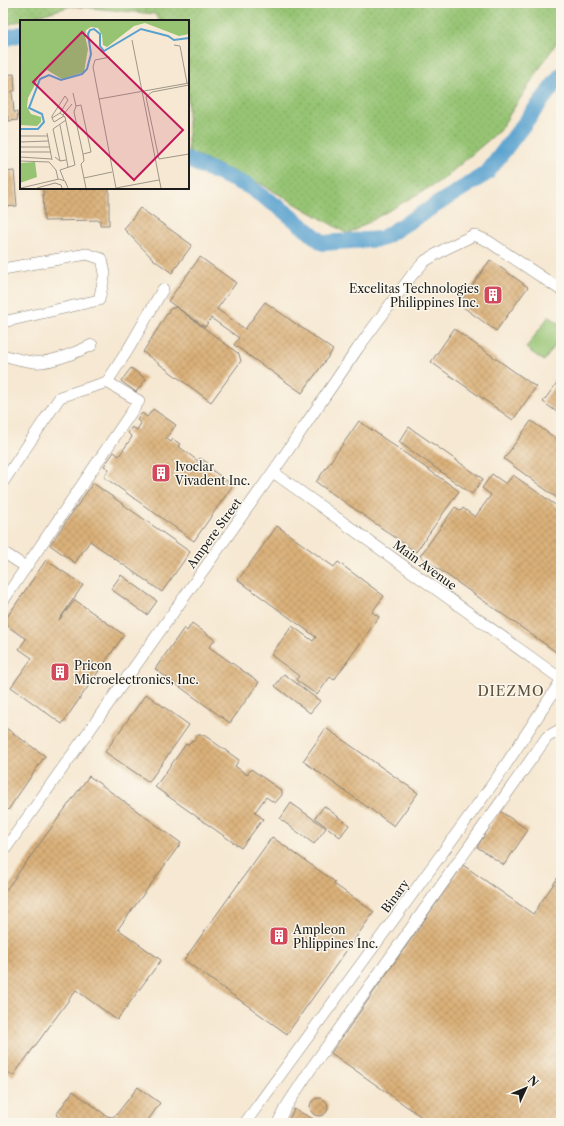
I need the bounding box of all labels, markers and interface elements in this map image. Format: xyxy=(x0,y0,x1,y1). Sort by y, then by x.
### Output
inset map xyxy=(20,20,189,189)
place label: Excelitas Technologies Philippines Inc. xyxy=(349,281,479,310)
building icon: Excelitas Technologies Philippines Inc. xyxy=(482,284,504,306)
place label: Ivoclar Vivadent Inc. xyxy=(174,459,250,488)
building icon: Ivoclar Vivadent Inc. xyxy=(150,462,172,484)
street label: Ampere Street xyxy=(183,494,245,572)
street label: Main Avenue xyxy=(390,537,460,593)
place label: Pricon Microelectronics, Inc. xyxy=(74,658,199,687)
building icon: Pricon Microelectronics, Inc. xyxy=(49,661,71,683)
district label: DIEZMO xyxy=(477,682,545,700)
street label: Binary xyxy=(378,876,412,916)
place label: Ampleon Phlippines Inc. xyxy=(292,922,378,951)
building icon: Ampleon Phlippines Inc. xyxy=(268,925,290,947)
north arrow xyxy=(506,1068,546,1108)
text: N xyxy=(525,1073,542,1090)

